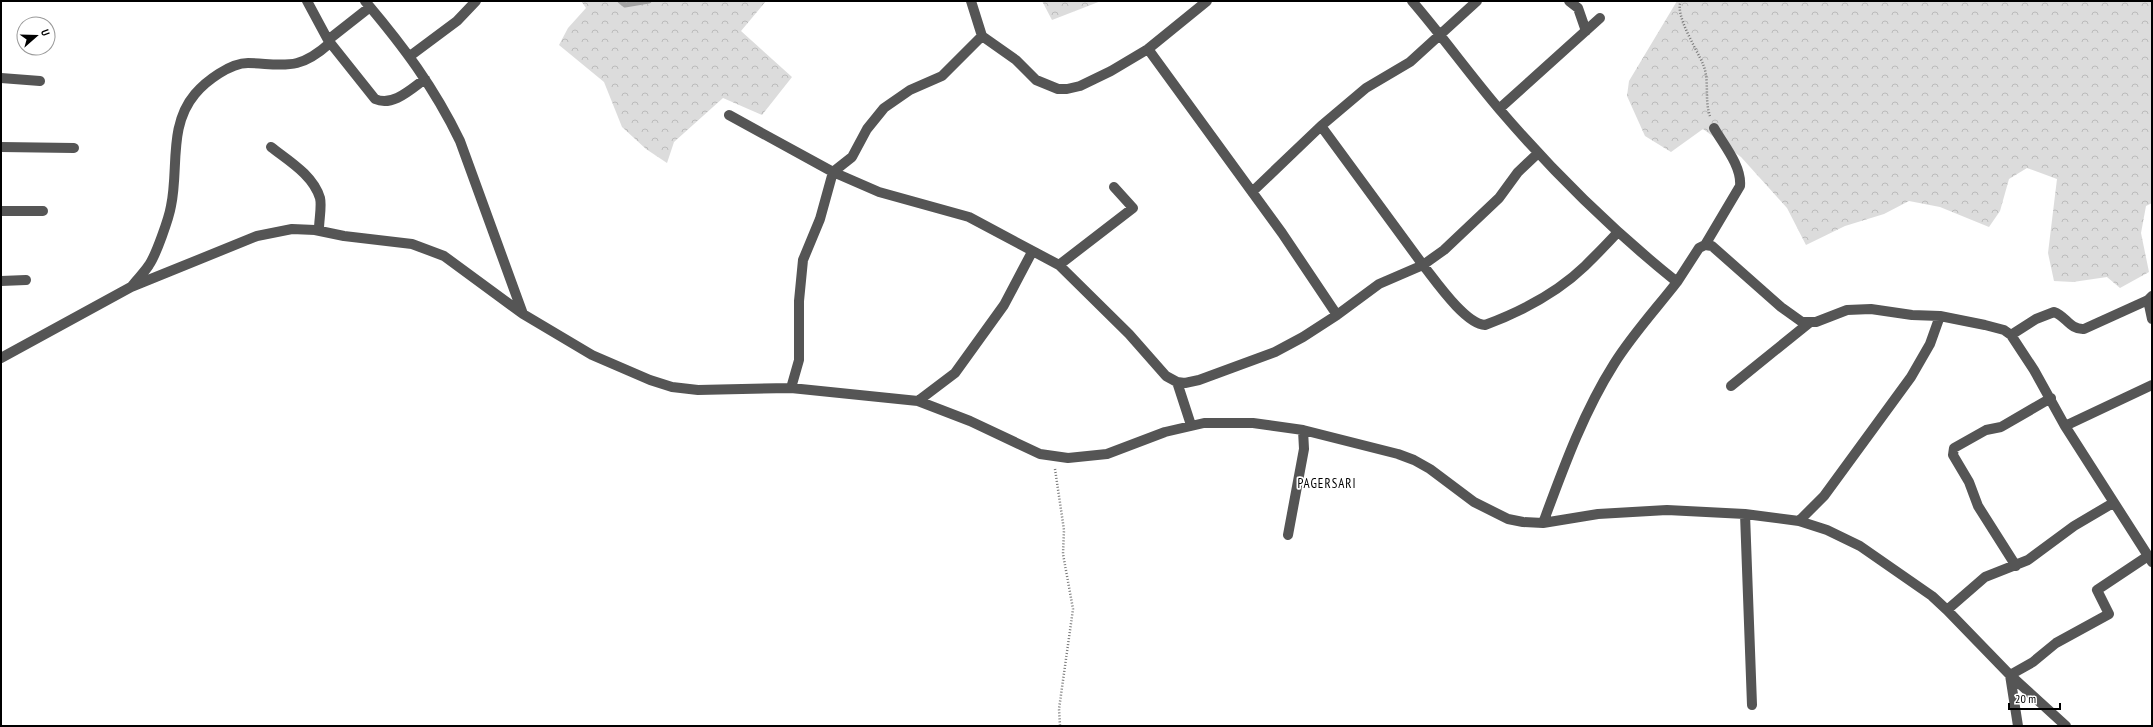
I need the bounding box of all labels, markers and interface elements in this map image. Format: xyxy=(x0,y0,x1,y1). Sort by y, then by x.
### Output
north arrow xyxy=(16,16,56,56)
text: U xyxy=(38,28,53,38)
district label: PAGERSARI xyxy=(1297,475,1357,492)
scale bar xyxy=(2009,685,2060,711)
text: 20 m xyxy=(2015,691,2036,706)

